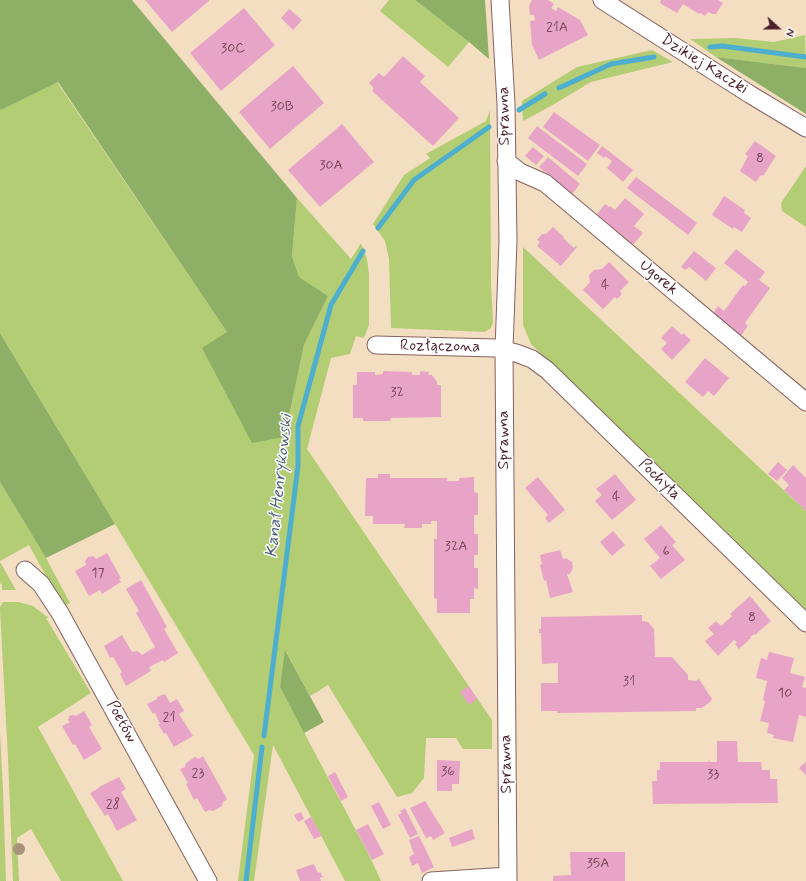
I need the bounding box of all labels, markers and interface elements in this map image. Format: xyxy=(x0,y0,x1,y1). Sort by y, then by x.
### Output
north arrow xyxy=(758,8,798,48)
house number: 21A xyxy=(546,20,568,36)
text: N xyxy=(781,26,797,38)
street label: Dzikiej Kaczki xyxy=(657,31,751,99)
house number: 30C xyxy=(221,41,245,57)
street label: Sprawna xyxy=(495,86,515,146)
house number: 30B xyxy=(270,99,294,115)
house number: 8 xyxy=(756,151,764,167)
house number: 30A xyxy=(319,158,343,174)
street label: Ugorek xyxy=(635,256,681,300)
house number: 4 xyxy=(601,278,609,294)
street label: Rozłączona xyxy=(400,337,480,357)
house number: 32 xyxy=(390,385,404,401)
street label: Sprawna xyxy=(495,410,515,470)
water label: Kanał Henrykowski xyxy=(262,413,298,559)
street label: Pochyła xyxy=(634,455,684,505)
house number: 4 xyxy=(612,490,620,506)
house number: 32A xyxy=(445,539,467,555)
house number: 6 xyxy=(662,544,670,560)
house number: 17 xyxy=(91,566,105,582)
house number: 8 xyxy=(748,610,756,626)
house number: 31 xyxy=(623,674,635,690)
house number: 10 xyxy=(778,686,792,702)
street label: Poetów xyxy=(102,697,140,747)
house number: 21 xyxy=(163,710,175,726)
street label: Sprawna xyxy=(497,734,517,794)
house number: 36 xyxy=(441,764,455,780)
house number: 23 xyxy=(192,766,204,782)
house number: 33 xyxy=(707,767,719,783)
house number: 28 xyxy=(106,797,120,813)
house number: 35A xyxy=(587,856,609,872)

